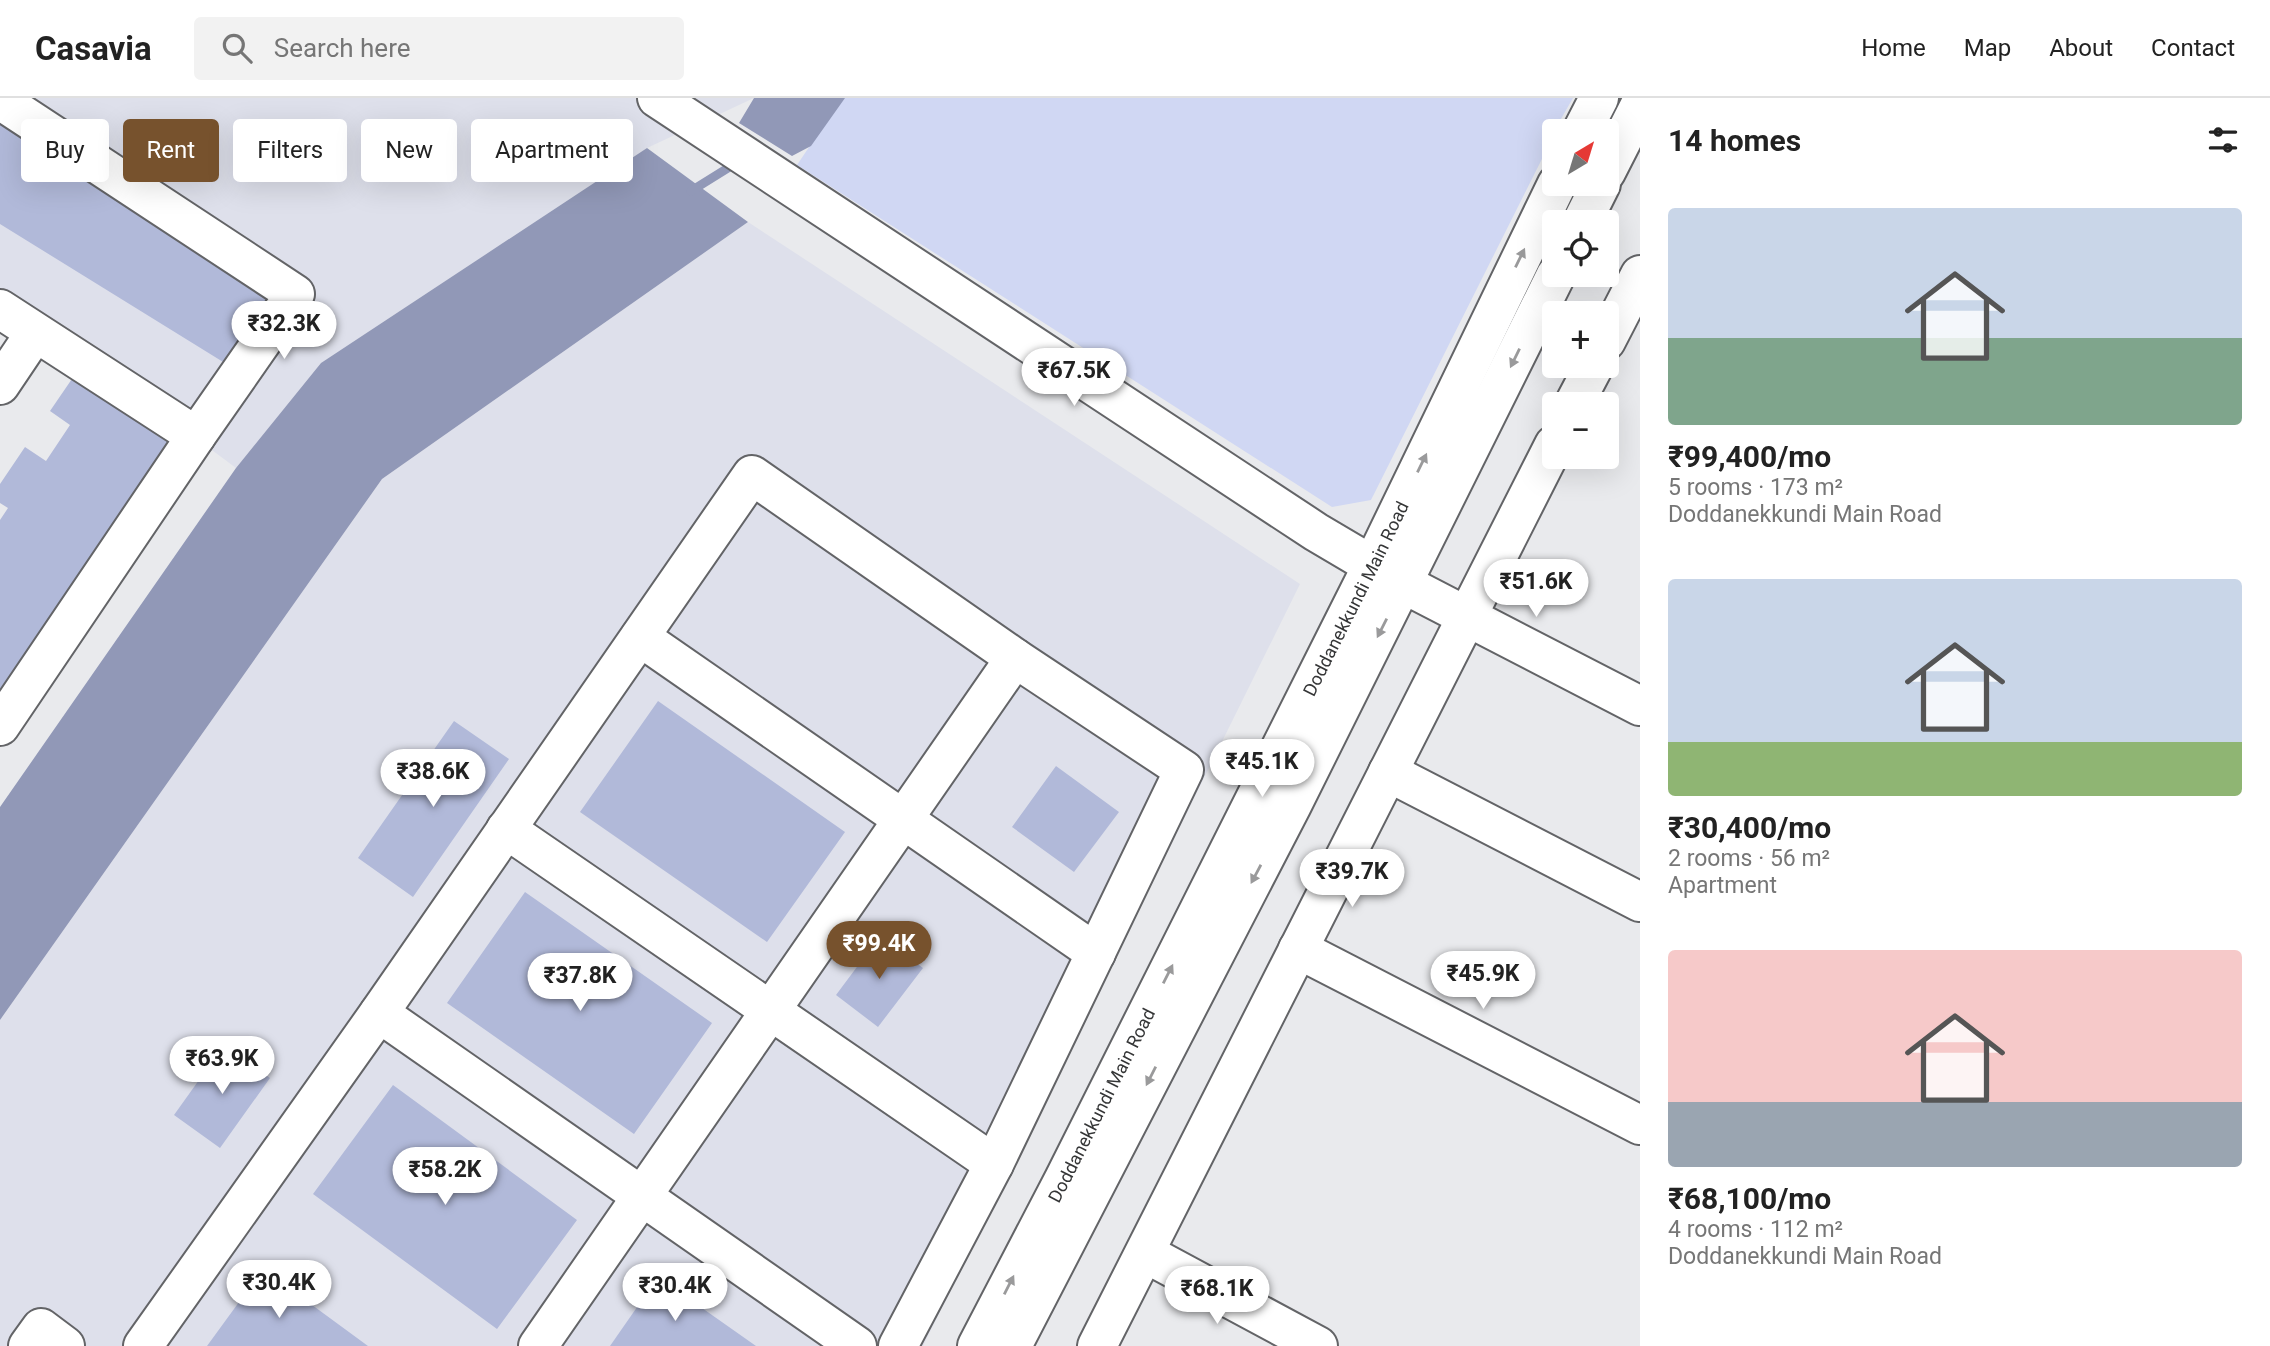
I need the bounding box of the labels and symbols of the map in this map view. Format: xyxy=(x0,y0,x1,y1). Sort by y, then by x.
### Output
north arrow xyxy=(1542,119,1619,196)
one-way arrow xyxy=(1515,248,1526,268)
pin: ₹32.3K xyxy=(227,302,341,361)
pin: ₹67.5K xyxy=(1017,348,1131,408)
one-way arrow xyxy=(1509,348,1521,368)
one-way arrow xyxy=(1416,453,1427,473)
street label: Doddanekkundi Main Road xyxy=(1298,498,1412,699)
pin: ₹51.6K xyxy=(1479,560,1593,619)
one-way arrow xyxy=(1376,618,1387,638)
pin: ₹45.1K xyxy=(1205,740,1319,799)
pin: ₹38.6K xyxy=(376,750,490,809)
pin: ₹39.7K xyxy=(1295,850,1409,909)
one-way arrow xyxy=(1250,864,1262,884)
pin: ₹99.4K xyxy=(822,922,936,981)
pin: ₹45.9K xyxy=(1426,951,1540,1011)
pin: ₹37.8K xyxy=(523,954,637,1013)
one-way arrow xyxy=(1161,963,1173,983)
street label: Doddanekkundi Main Road xyxy=(1043,1005,1159,1206)
pin: ₹63.9K xyxy=(165,1037,279,1096)
one-way arrow xyxy=(1146,1066,1157,1086)
pin: ₹58.2K xyxy=(388,1148,502,1207)
pin: ₹30.4K xyxy=(222,1260,336,1320)
pin: ₹30.4K xyxy=(618,1264,732,1323)
pin: ₹68.1K xyxy=(1160,1266,1274,1326)
one-way arrow xyxy=(1003,1276,1015,1295)

